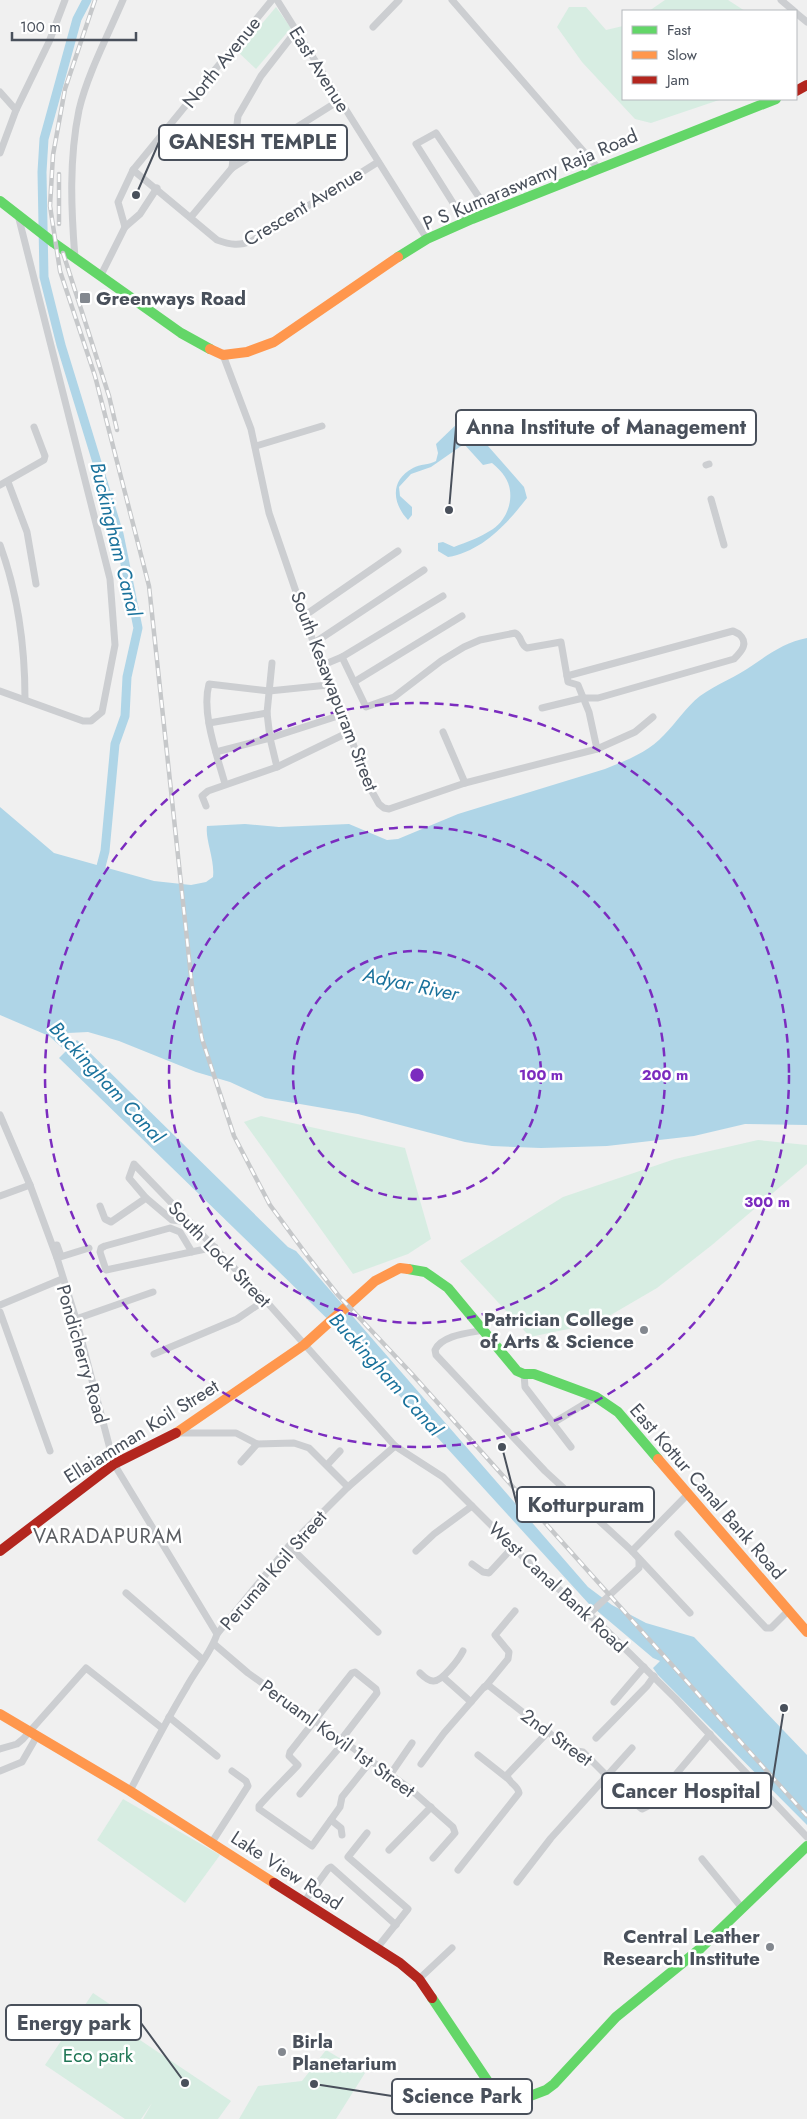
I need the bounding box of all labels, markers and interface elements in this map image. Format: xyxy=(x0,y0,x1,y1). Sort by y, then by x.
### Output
scale bar xyxy=(12,10,136,42)
legend xyxy=(622,10,797,100)
street label: North Avenue xyxy=(176,11,267,114)
text: 100 m xyxy=(20,16,61,38)
text: Fast xyxy=(667,19,691,41)
street label: East Avenue xyxy=(283,21,357,118)
text: Slow xyxy=(667,44,698,66)
text: Jam xyxy=(665,69,690,91)
street label: P S Kumaraswamy Raja Road xyxy=(419,122,642,237)
callout: GANESH TEMPLE xyxy=(159,125,347,160)
text: GANESH TEMPLE xyxy=(169,128,337,157)
street label: Crescent Avenue xyxy=(238,160,368,253)
place label: Greenways Road xyxy=(96,285,246,312)
marker: Greenways Road xyxy=(78,291,92,305)
callout: Anna Institute of Management xyxy=(456,410,756,445)
text: Anna Institute of Management xyxy=(465,413,747,442)
water label: Buckingham Canal xyxy=(82,459,149,621)
street label: South Kesawapuram Street xyxy=(284,587,385,795)
water label: Adyar River xyxy=(359,960,463,1009)
water label: Buckingham Canal xyxy=(42,1015,172,1151)
text: 100 m xyxy=(519,1064,563,1086)
text: 200 m xyxy=(642,1064,688,1086)
centre of rings xyxy=(408,1066,426,1084)
text: 300 m xyxy=(744,1191,790,1213)
street label: South Lock Street xyxy=(162,1195,278,1314)
street label: Pondicherry Road xyxy=(50,1281,115,1427)
water label: Buckingham Canal xyxy=(322,1306,450,1444)
place label: Patrician College of Arts & Science xyxy=(480,1306,634,1355)
marker: Patrician College of Arts & Science xyxy=(638,1324,650,1336)
street label: Ellaiamman Koil Street xyxy=(59,1373,224,1490)
street label: East Kottur Canal Bank Road xyxy=(623,1397,792,1585)
callout: Kotturpuram xyxy=(517,1487,654,1522)
text: Kotturpuram xyxy=(528,1491,644,1520)
street label: Perumal Koil Street xyxy=(214,1504,333,1636)
street label: West Canal Bank Road xyxy=(482,1516,633,1659)
district label: VARADAPURAM xyxy=(33,1522,183,1551)
street label: Peruaml Kovil 1st Street xyxy=(255,1673,421,1804)
street label: 2nd Street xyxy=(515,1702,598,1773)
callout: Cancer Hospital xyxy=(602,1773,771,1808)
text: Cancer Hospital xyxy=(612,1777,760,1806)
street label: Lake View Road xyxy=(226,1824,348,1917)
place label: Central Leather Research Institute xyxy=(603,1923,760,1972)
marker: Central Leather Research Institute xyxy=(764,1941,776,1953)
callout: Energy park xyxy=(6,2005,141,2040)
text: Energy park xyxy=(17,2009,132,2038)
place label: Birla Planetarium xyxy=(292,2028,397,2077)
park label: Eco park xyxy=(63,2042,134,2069)
marker: Birla Planetarium xyxy=(276,2046,288,2058)
callout: Science Park xyxy=(392,2079,532,2114)
text: Science Park xyxy=(402,2082,523,2111)

